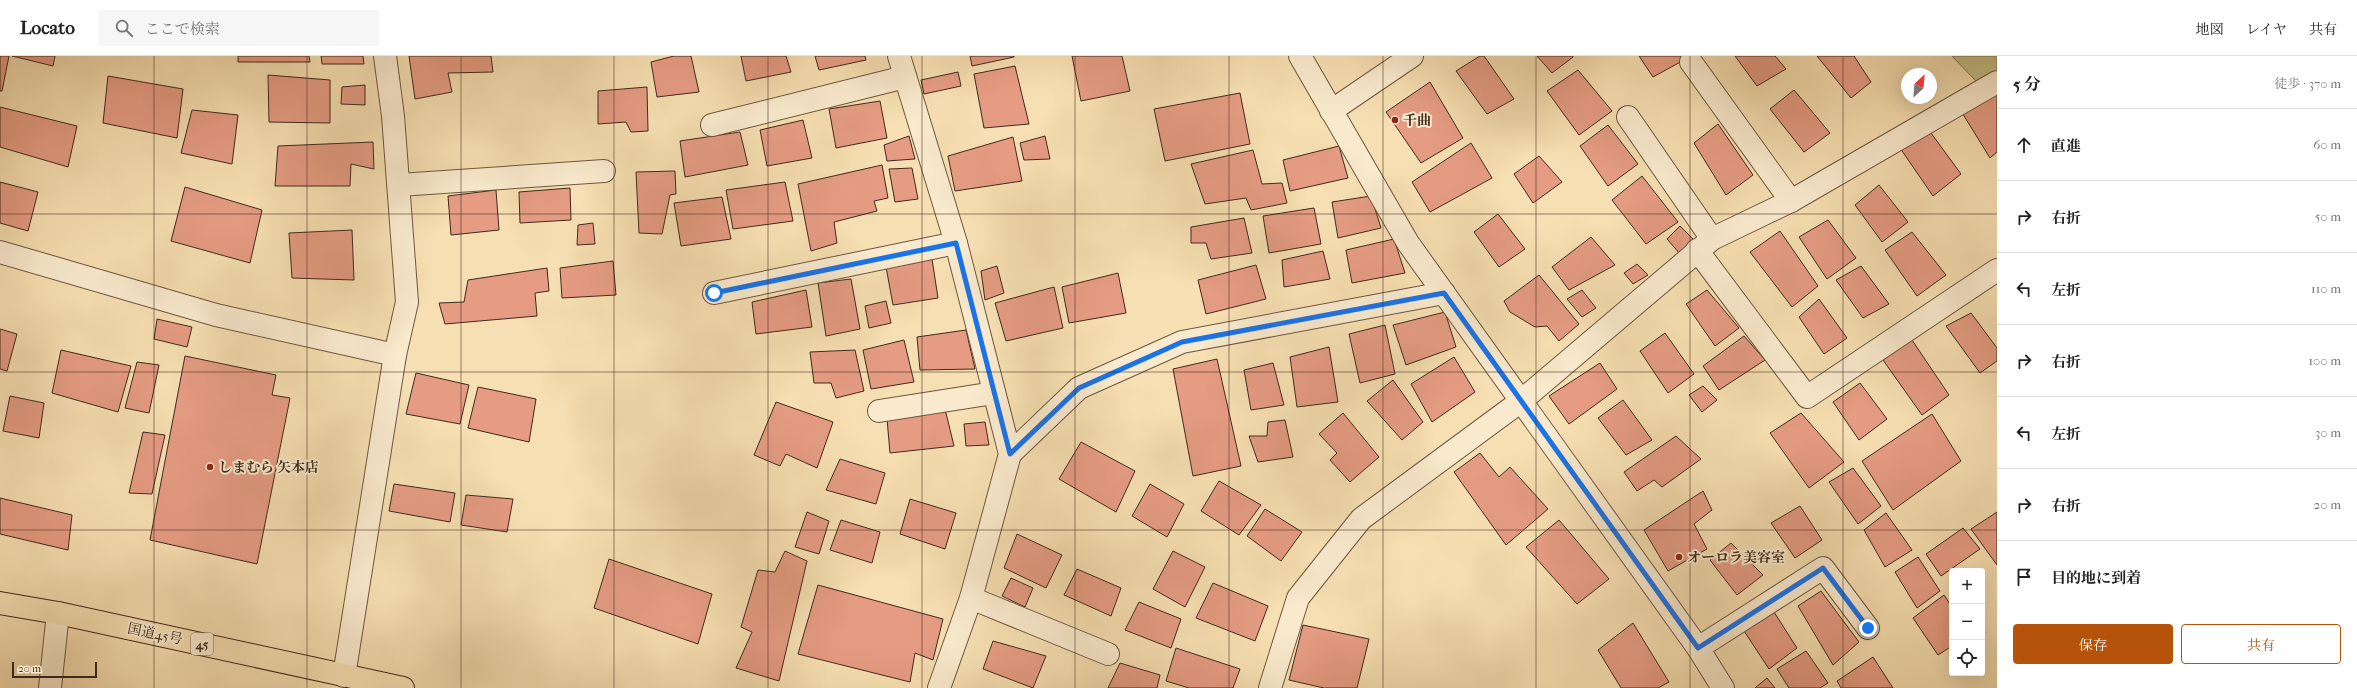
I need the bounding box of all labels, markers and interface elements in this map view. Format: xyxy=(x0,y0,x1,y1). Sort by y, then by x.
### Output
search box xyxy=(99,10,379,46)
text: Locato xyxy=(20,17,75,39)
icon: search xyxy=(113,17,135,39)
text: ここで検索 xyxy=(145,20,220,38)
text: 地図 xyxy=(2196,21,2224,38)
text: レイヤ xyxy=(2246,21,2287,38)
text: 共有 xyxy=(2309,21,2337,38)
north arrow xyxy=(1901,68,1937,104)
text: 5 分 xyxy=(2013,74,2041,94)
text: 徒歩 · 370 m xyxy=(2274,76,2341,91)
place label: 千曲 xyxy=(1403,112,1431,129)
marker: 千曲 xyxy=(1390,115,1400,125)
icon: ahead xyxy=(2013,134,2035,156)
text: 直進 xyxy=(2051,137,2081,155)
text: 60 m xyxy=(2313,137,2341,152)
icon: right xyxy=(2013,206,2035,228)
text: 右折 xyxy=(2051,209,2081,227)
text: 50 m xyxy=(2315,209,2341,224)
icon: left xyxy=(2013,278,2035,300)
text: 左折 xyxy=(2051,281,2081,299)
text: 110 m xyxy=(2311,281,2341,296)
route start xyxy=(705,284,723,302)
icon: right xyxy=(2013,350,2035,372)
text: 右折 xyxy=(2051,353,2081,371)
text: 100 m xyxy=(2308,353,2341,368)
icon: left xyxy=(2013,422,2035,444)
text: 左折 xyxy=(2051,425,2081,443)
text: 30 m xyxy=(2315,425,2341,440)
place label: しまむら 矢本店 xyxy=(218,459,319,476)
marker: しまむら 矢本店 xyxy=(205,462,215,472)
icon: right xyxy=(2013,494,2035,516)
text: 右折 xyxy=(2051,497,2081,515)
text: 20 m xyxy=(2314,497,2341,512)
place label: オーロラ美容室 xyxy=(1687,549,1785,566)
marker: オーロラ美容室 xyxy=(1674,552,1684,562)
icon: arrive xyxy=(2013,566,2035,588)
map controls xyxy=(1949,568,1985,676)
button: + xyxy=(1949,568,1985,604)
text: 目的地に到着 xyxy=(2051,569,2141,587)
button: − xyxy=(1949,604,1985,640)
route end xyxy=(1859,619,1877,637)
street label: 国道45号 xyxy=(126,620,184,648)
button: 保存 xyxy=(2013,624,2173,664)
button: 共有 xyxy=(2181,624,2341,664)
road number: 45 xyxy=(191,633,213,655)
button: locate xyxy=(1949,640,1985,676)
scale bar xyxy=(12,660,97,679)
text: 20 m xyxy=(18,662,41,675)

